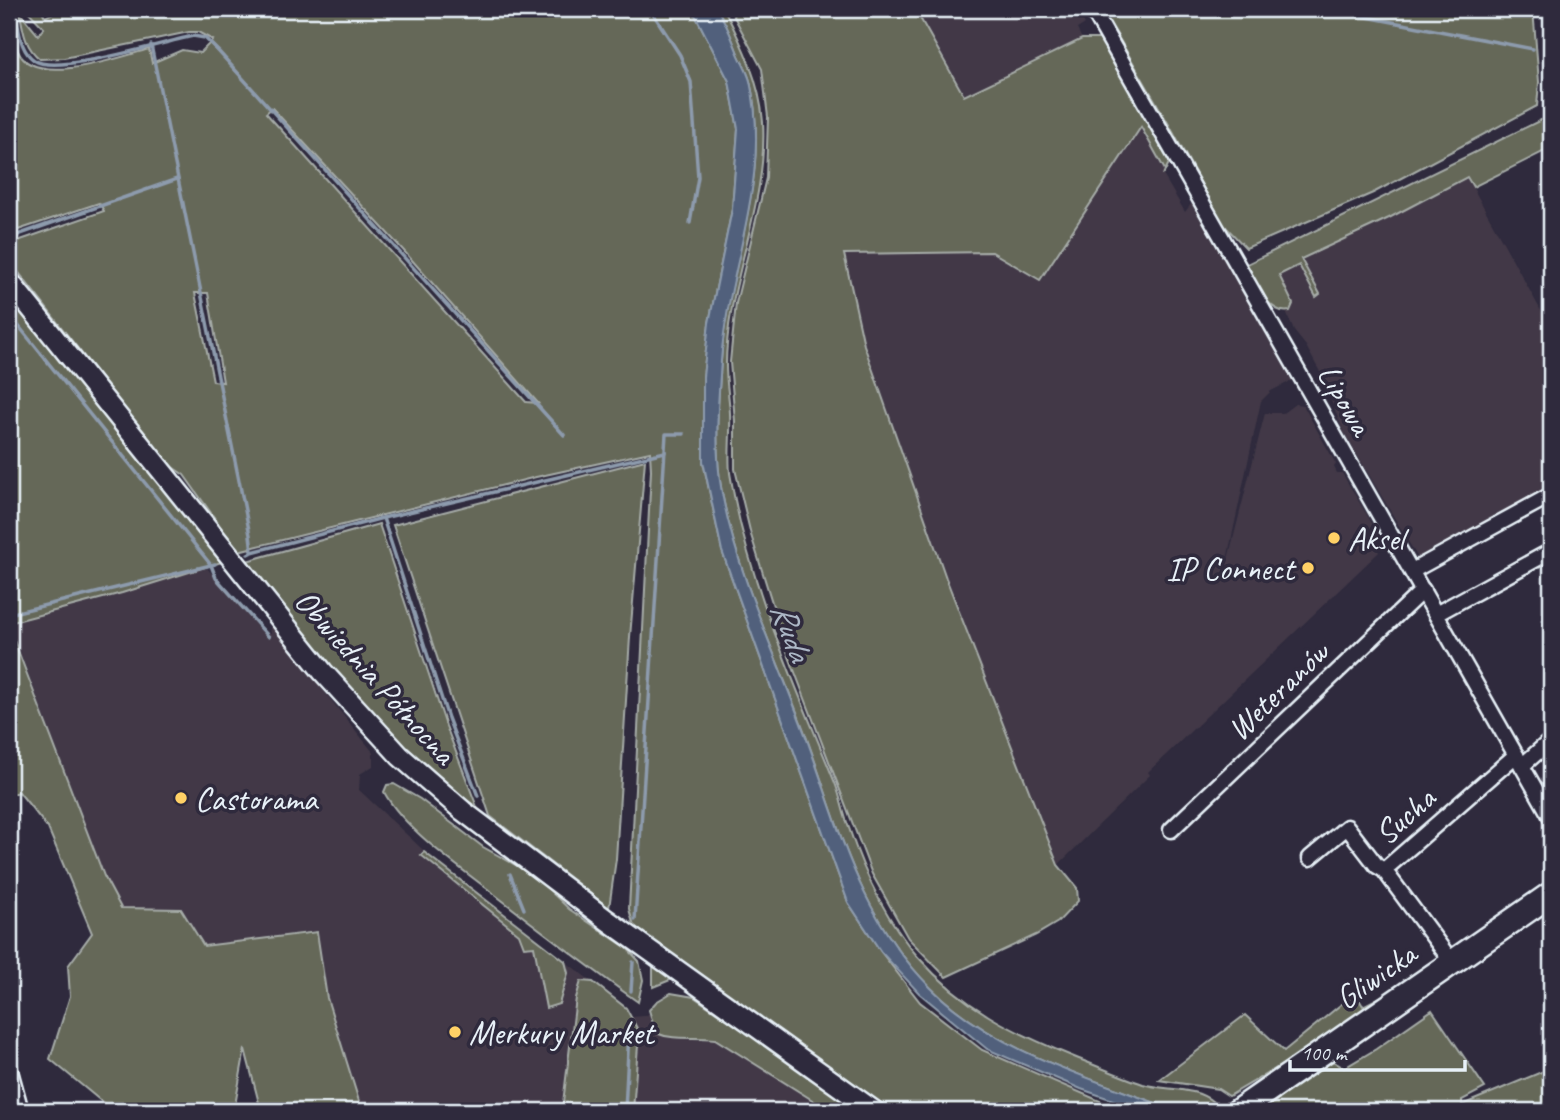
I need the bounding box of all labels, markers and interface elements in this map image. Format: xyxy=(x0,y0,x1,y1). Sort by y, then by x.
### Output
street label: Lipowa xyxy=(1308,356,1383,445)
place label: Aksel xyxy=(1348,518,1410,560)
marker: Aksel xyxy=(1326,530,1342,546)
place label: IP Connect xyxy=(1166,548,1297,590)
marker: IP Connect xyxy=(1300,560,1316,576)
street label: Obwiednia Północna xyxy=(285,580,466,774)
water label: Ruda xyxy=(760,596,824,669)
street label: Weteranów xyxy=(1218,630,1340,749)
street label: Sucha xyxy=(1365,777,1445,854)
place label: Castorama xyxy=(195,778,320,820)
marker: Castorama xyxy=(173,790,189,806)
street label: Gliwicka xyxy=(1327,932,1426,1019)
place label: Merkury Market xyxy=(469,1012,657,1054)
marker: Merkury Market xyxy=(447,1024,463,1040)
scale bar xyxy=(1290,1029,1466,1073)
text: 100 m xyxy=(1301,1040,1348,1066)

